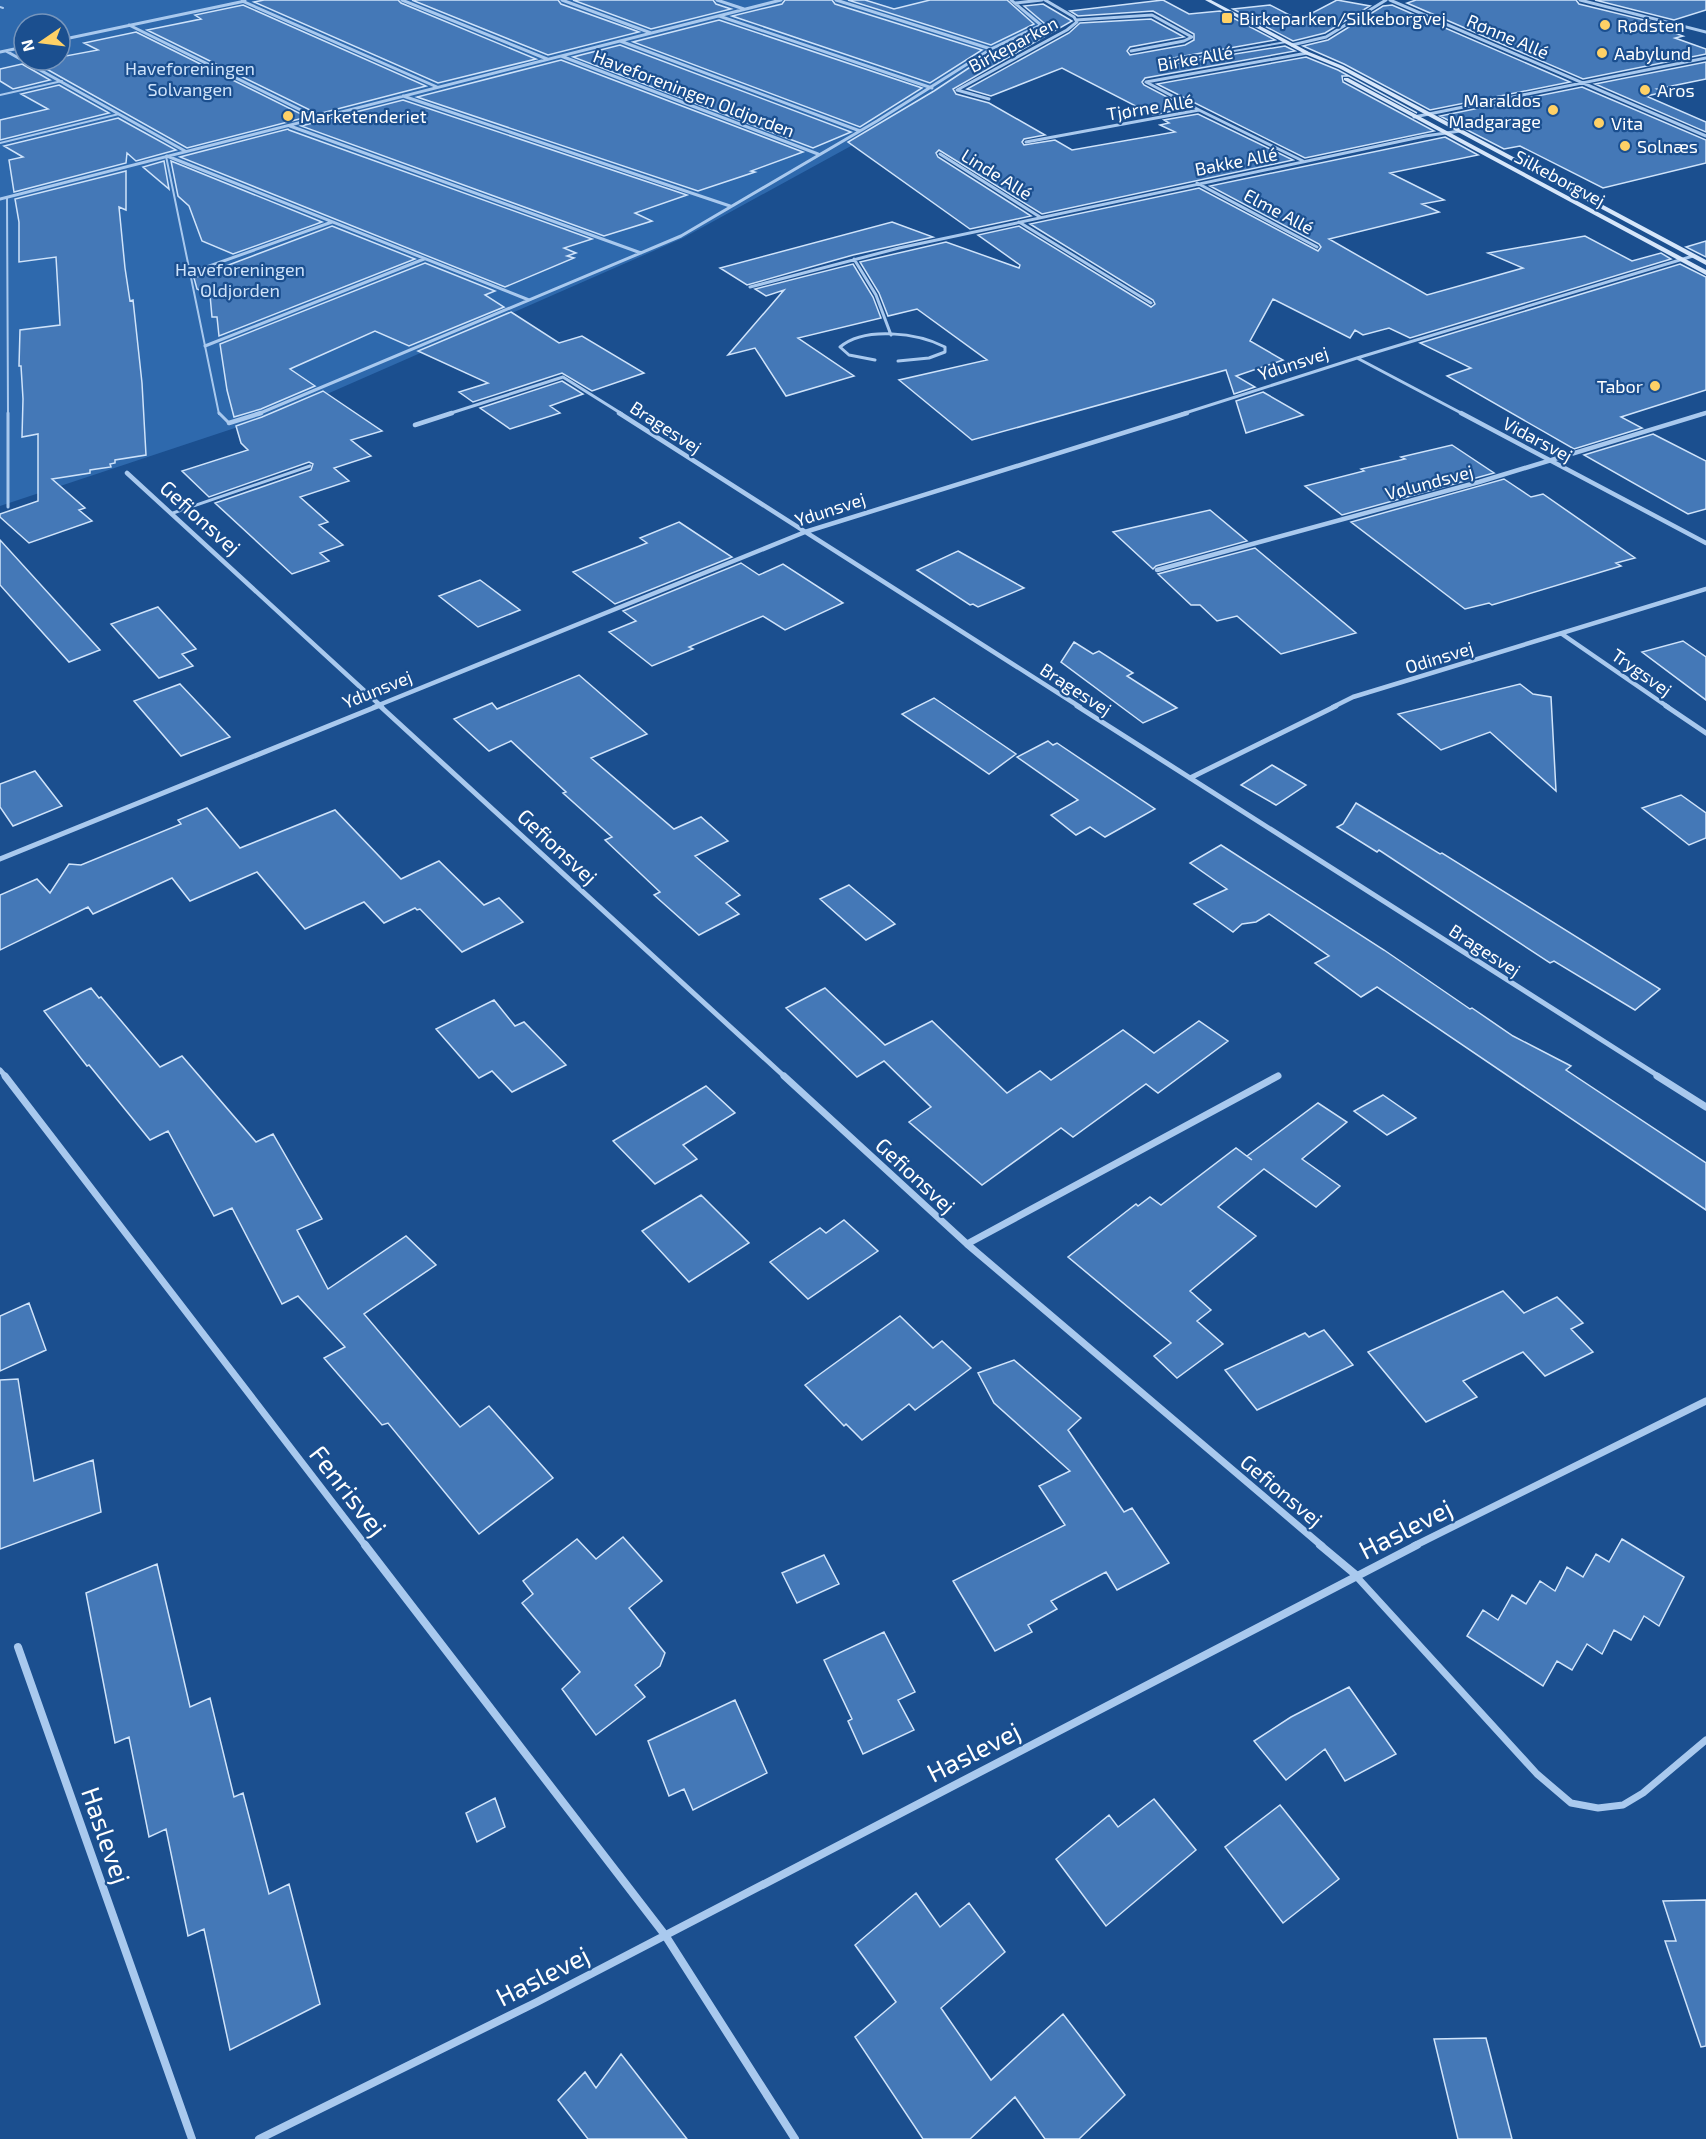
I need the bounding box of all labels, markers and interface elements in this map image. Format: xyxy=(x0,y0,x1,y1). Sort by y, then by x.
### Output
place label: Birkeparken/Silkeborgvej xyxy=(1239,7,1446,29)
street label: Rønne Allé xyxy=(1464,9,1552,63)
street label: Birkeparken xyxy=(965,11,1061,77)
marker: Birkeparken/Silkeborgvej xyxy=(1220,11,1234,25)
north arrow xyxy=(12,12,72,72)
place label: Rødsten xyxy=(1617,14,1685,36)
marker: Rødsten xyxy=(1598,18,1612,32)
text: N xyxy=(16,38,38,54)
street label: Birke Allé xyxy=(1155,41,1235,75)
place label: Aabylund xyxy=(1614,42,1691,64)
street label: Haveforeningen Oldjorden xyxy=(590,44,798,142)
marker: Aabylund xyxy=(1595,46,1609,60)
park label: Haveforeningen Solvangen xyxy=(125,57,255,100)
place label: Aros xyxy=(1657,79,1695,101)
marker: Aros xyxy=(1638,83,1652,97)
street label: Tjørne Allé xyxy=(1105,89,1195,125)
place label: Maraldos Madgarage xyxy=(1448,89,1541,132)
marker: Maraldos Madgarage xyxy=(1546,103,1560,117)
place label: Marketenderiet xyxy=(300,105,427,127)
marker: Marketenderiet xyxy=(281,109,295,123)
place label: Vita xyxy=(1611,112,1643,134)
marker: Vita xyxy=(1592,116,1606,130)
place label: Solnæs xyxy=(1637,135,1698,157)
marker: Solnæs xyxy=(1618,139,1632,153)
street label: Bakke Allé xyxy=(1193,142,1279,180)
street label: Linde Allé xyxy=(958,144,1036,204)
street label: Silkeborgvej xyxy=(1511,145,1609,211)
street label: Elme Allé xyxy=(1240,183,1318,239)
park label: Haveforeningen Oldjorden xyxy=(175,258,305,301)
street label: Ydunsvej xyxy=(1255,341,1331,385)
place label: Tabor xyxy=(1597,375,1643,397)
marker: Tabor xyxy=(1648,379,1662,393)
street label: Bragesvej xyxy=(626,396,706,458)
street label: Vidarsvej xyxy=(1499,412,1577,466)
street label: Vølundsvej xyxy=(1383,460,1475,504)
street label: Gefionsvej xyxy=(155,474,246,560)
street label: Ydunsvej xyxy=(792,487,868,531)
street label: Odinsvej xyxy=(1402,636,1476,678)
street label: Trygsvej xyxy=(1608,643,1676,701)
street label: Bragesvej xyxy=(1036,658,1116,720)
street label: Ydunsvej xyxy=(339,665,415,713)
street label: Gefionsvej xyxy=(512,803,603,890)
street label: Bragesvej xyxy=(1445,919,1525,981)
street label: Gefionsvej xyxy=(870,1132,961,1219)
street label: Fenrisvej xyxy=(304,1438,394,1542)
street label: Gefionsvej xyxy=(1235,1448,1328,1532)
street label: Haslevej xyxy=(1353,1491,1457,1565)
street label: Haslevej xyxy=(921,1714,1025,1788)
street label: Haslevej xyxy=(76,1782,138,1888)
street label: Haslevej xyxy=(490,1938,594,2012)

